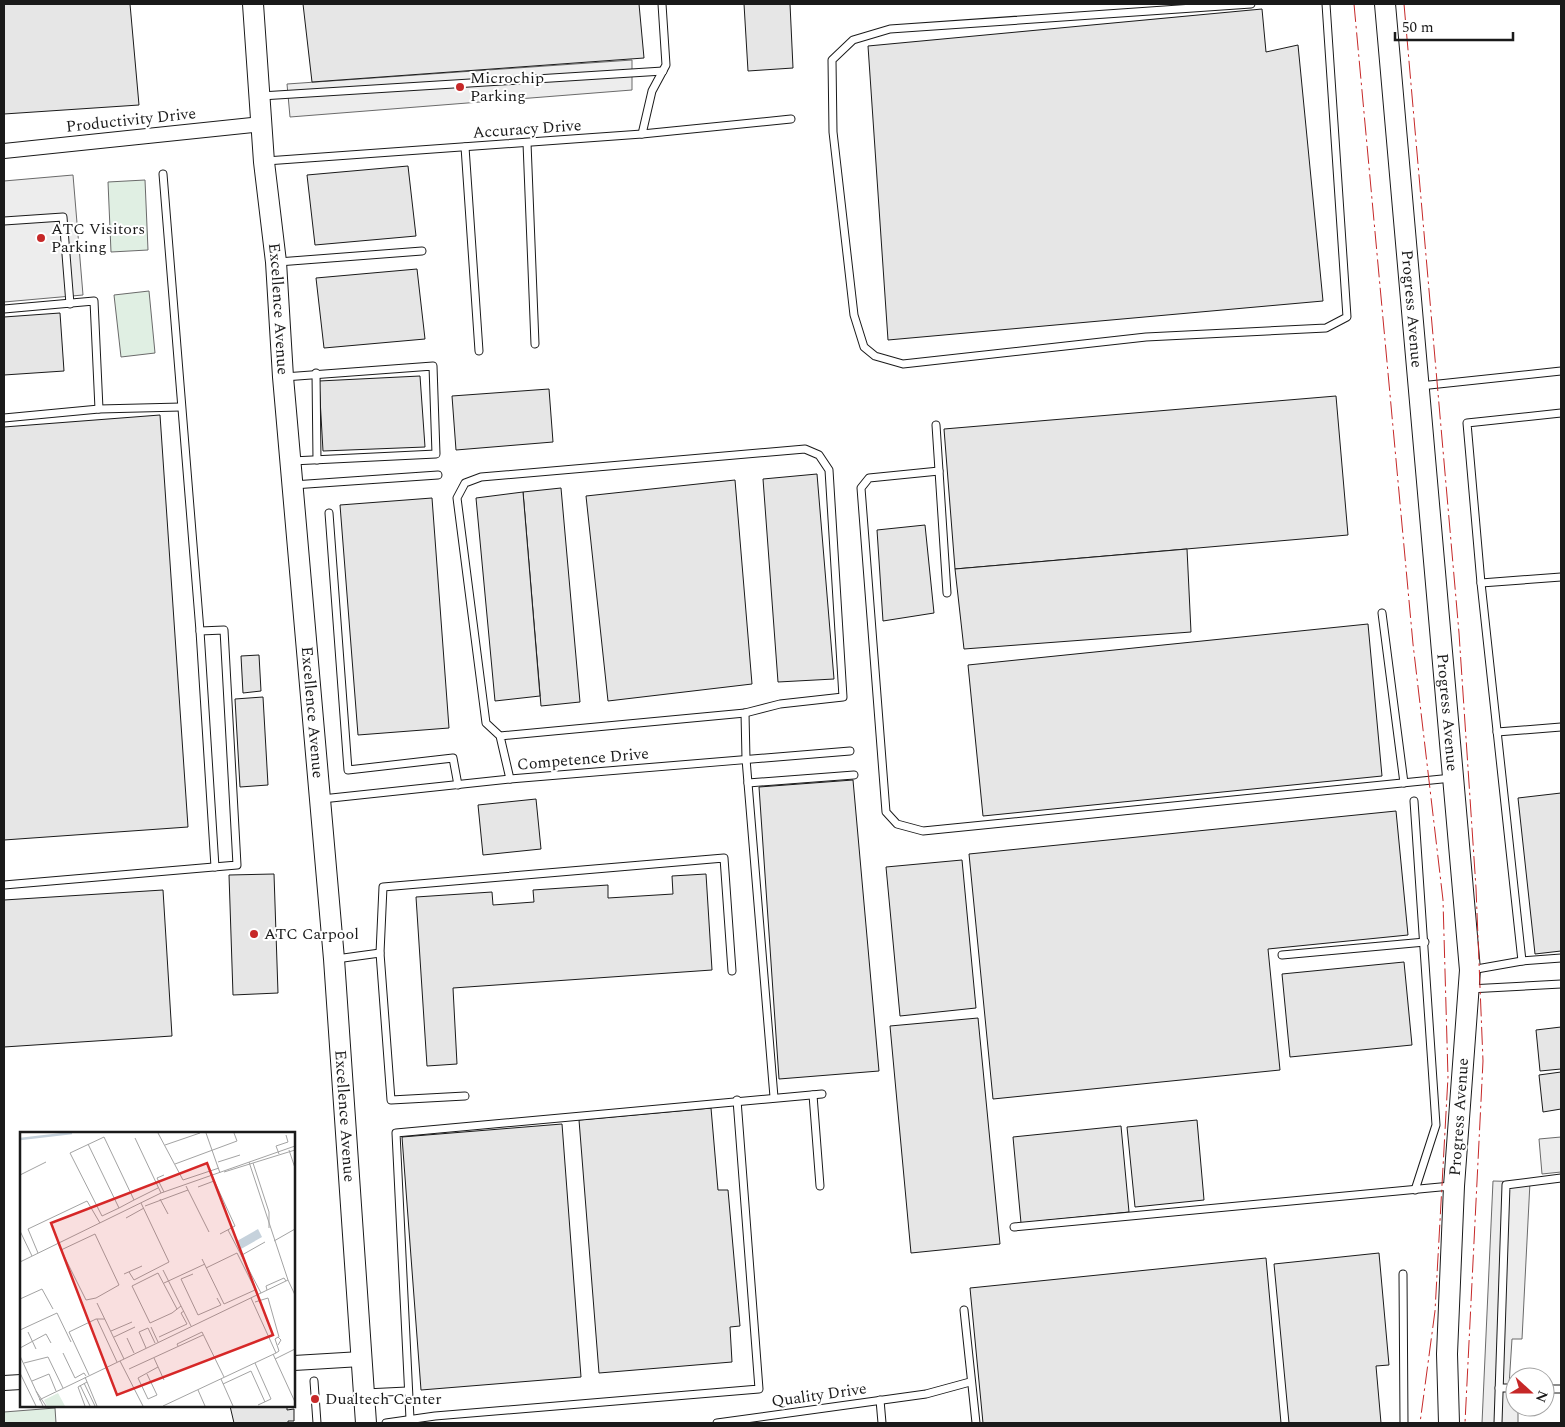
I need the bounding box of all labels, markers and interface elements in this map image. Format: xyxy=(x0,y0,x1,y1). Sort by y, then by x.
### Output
scale bar xyxy=(1395,10,1512,42)
text: 50 m xyxy=(1402,16,1434,39)
place label: Microchip Parking xyxy=(470,66,544,108)
marker: Microchip Parking xyxy=(454,81,466,93)
street label: Productivity Drive xyxy=(65,101,197,139)
street label: Accuracy Drive xyxy=(472,113,582,145)
place label: ATC Visitors Parking xyxy=(51,217,145,259)
marker: ATC Visitors Parking xyxy=(35,232,47,244)
street label: Excellence Avenue xyxy=(262,241,295,376)
street label: Progress Avenue xyxy=(1395,249,1429,369)
street label: Excellence Avenue xyxy=(295,645,330,779)
street label: Progress Avenue xyxy=(1430,652,1464,772)
street label: Competence Drive xyxy=(516,741,650,777)
place label: ATC Carpool xyxy=(264,922,359,946)
marker: ATC Carpool xyxy=(248,928,260,940)
street label: Excellence Avenue xyxy=(328,1049,361,1183)
street label: Progress Avenue xyxy=(1443,1057,1475,1177)
inset map xyxy=(20,1132,295,1407)
north arrow xyxy=(1505,1367,1555,1417)
street label: Quality Drive xyxy=(770,1376,868,1414)
place label: Dualtech Center xyxy=(325,1387,442,1411)
text: N xyxy=(1530,1387,1554,1406)
marker: Dualtech Center xyxy=(309,1393,321,1405)

